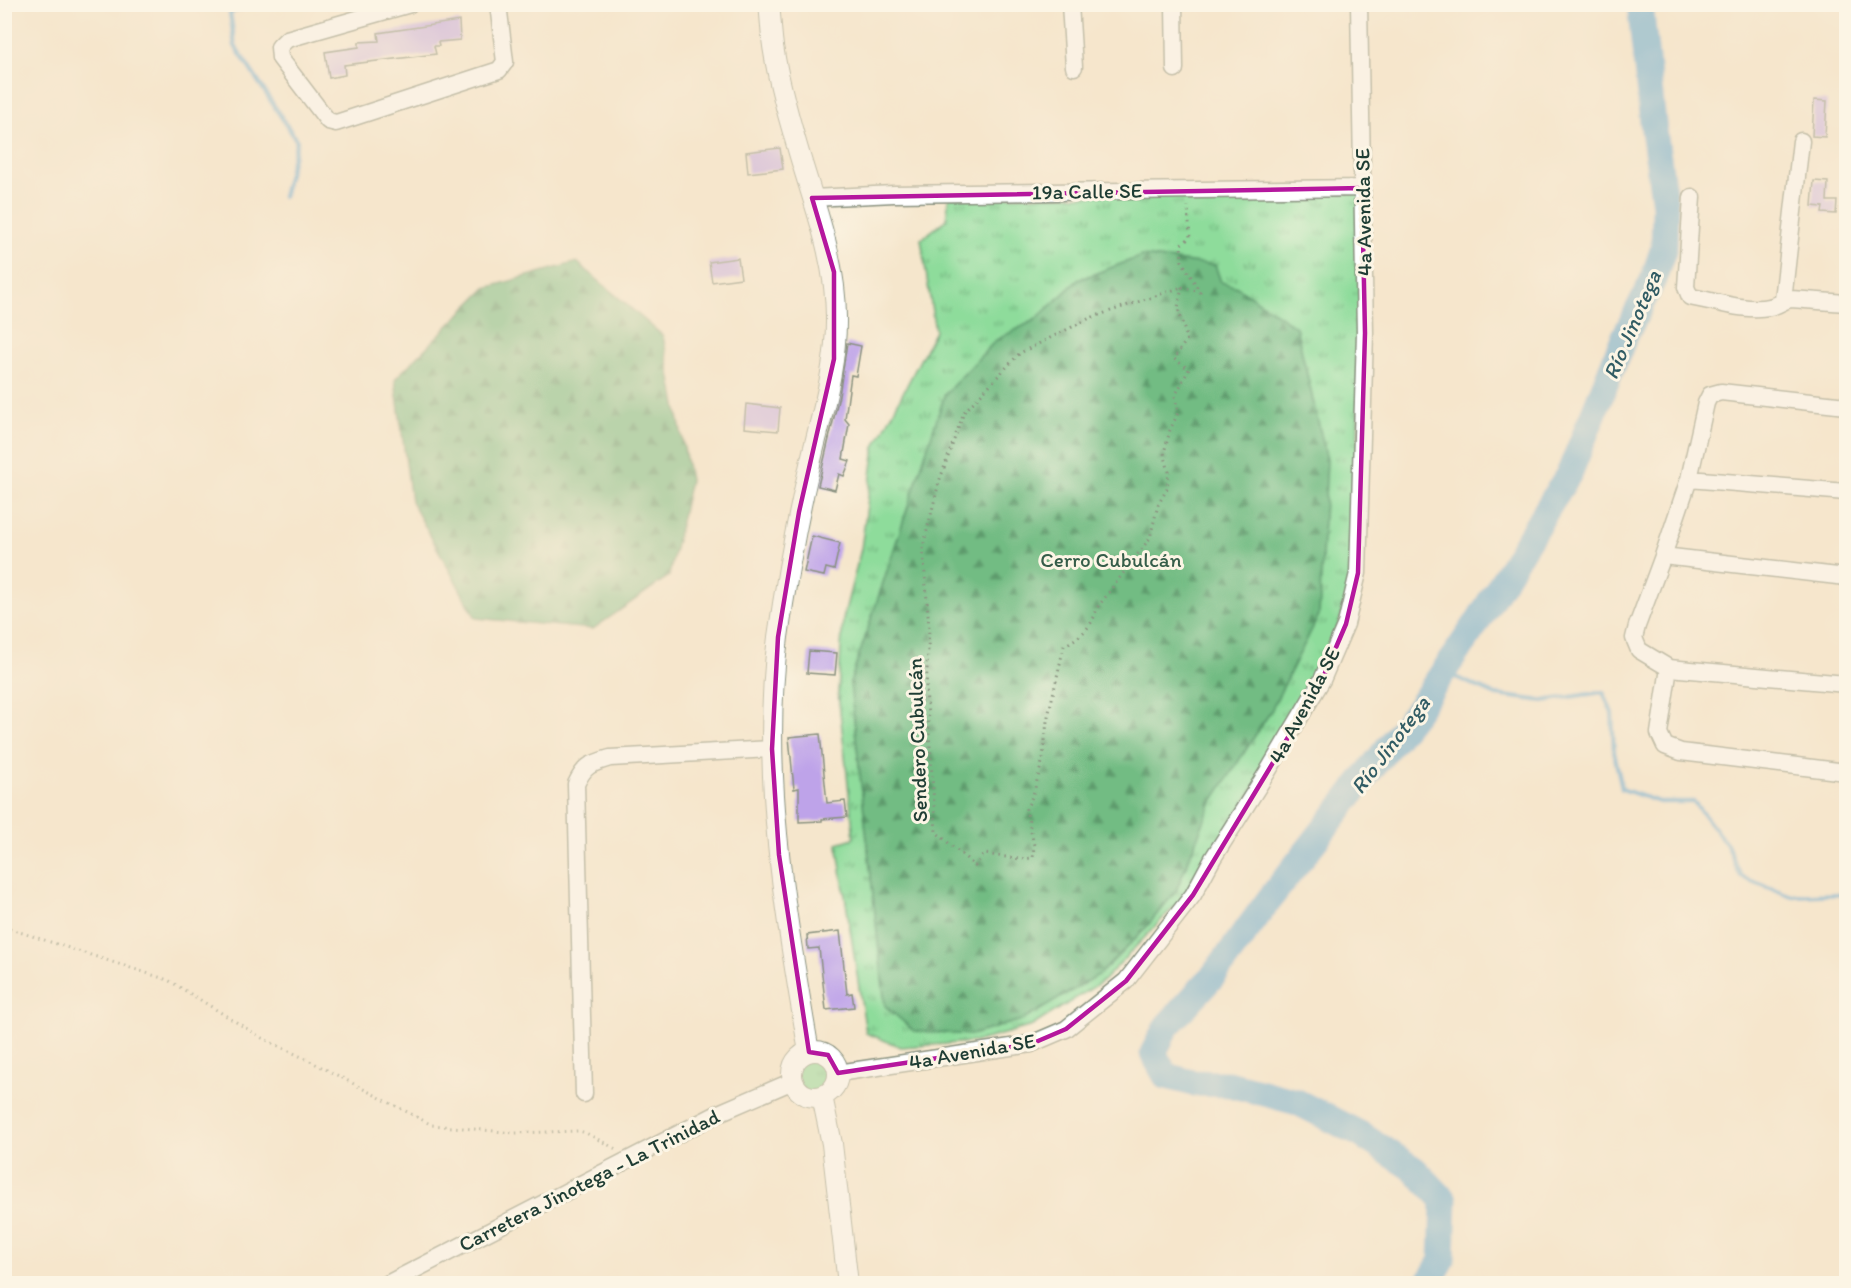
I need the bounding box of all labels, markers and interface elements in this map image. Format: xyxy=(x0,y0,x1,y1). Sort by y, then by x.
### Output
street label: 4a Avenida SE xyxy=(1349,148,1377,276)
street label: 19a Calle SE xyxy=(1032,178,1142,204)
water label: Río Jinotega xyxy=(1597,266,1667,383)
park label: Cerro Cubulcán xyxy=(1040,547,1182,572)
street label: 4a Avenida SE xyxy=(1263,643,1345,767)
street label: Sendero Cubulcán xyxy=(902,657,932,823)
water label: Río Jinotega xyxy=(1345,690,1436,799)
street label: 4a Avenida SE xyxy=(907,1028,1037,1074)
street label: Carretera Jinotega - La Trinidad xyxy=(454,1103,724,1257)

